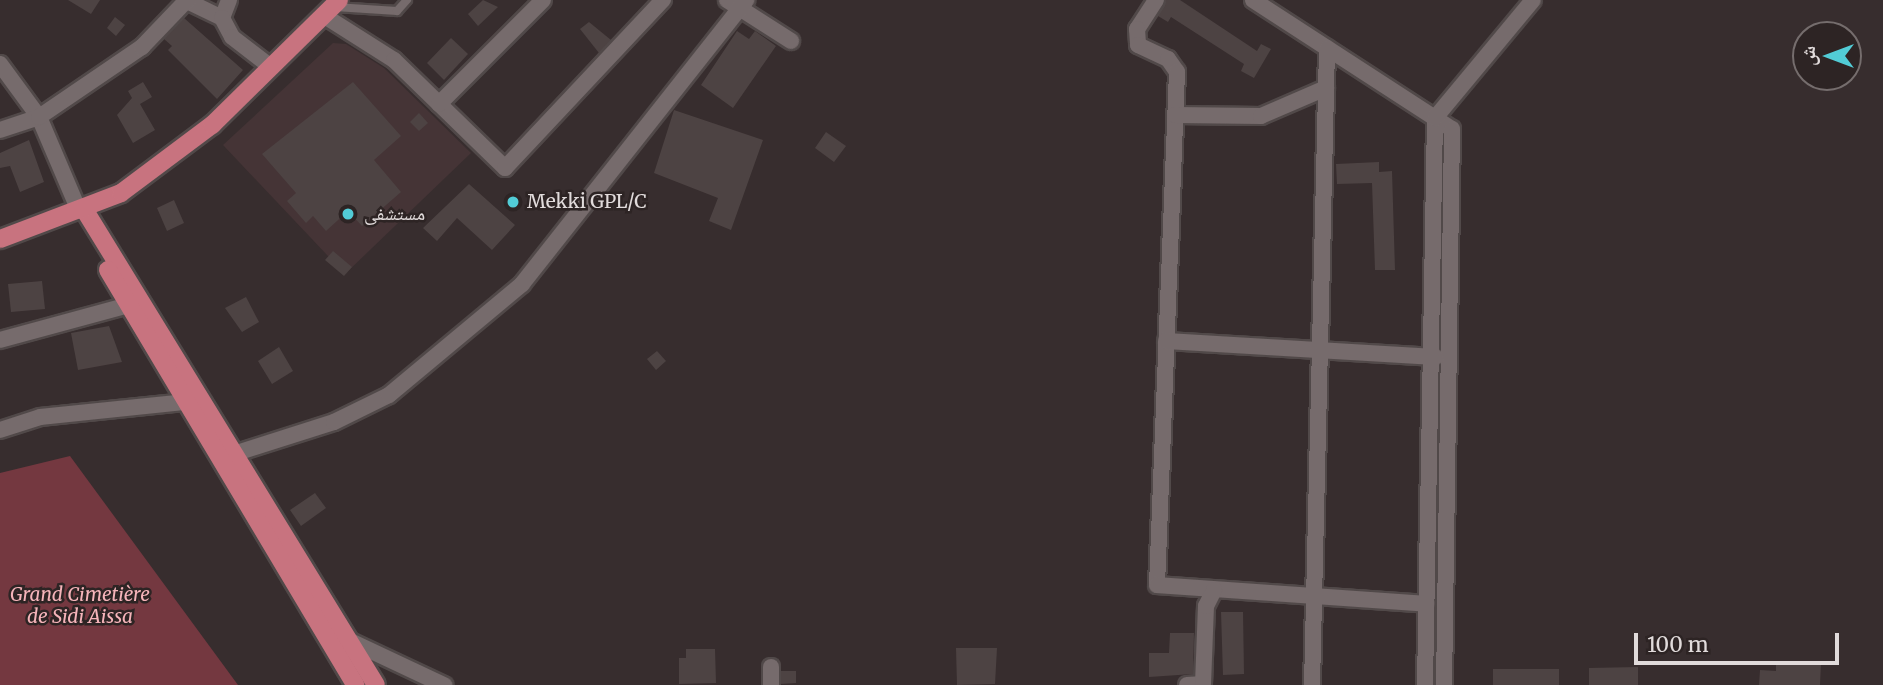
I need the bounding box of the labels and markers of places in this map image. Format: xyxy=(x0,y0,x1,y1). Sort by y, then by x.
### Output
place label: Mekki GPL/C xyxy=(527,191,647,213)
marker: Mekki GPL/C xyxy=(505,194,521,210)
place label: مستشفى xyxy=(364,203,425,225)
marker: مستشفى xyxy=(338,204,358,224)

